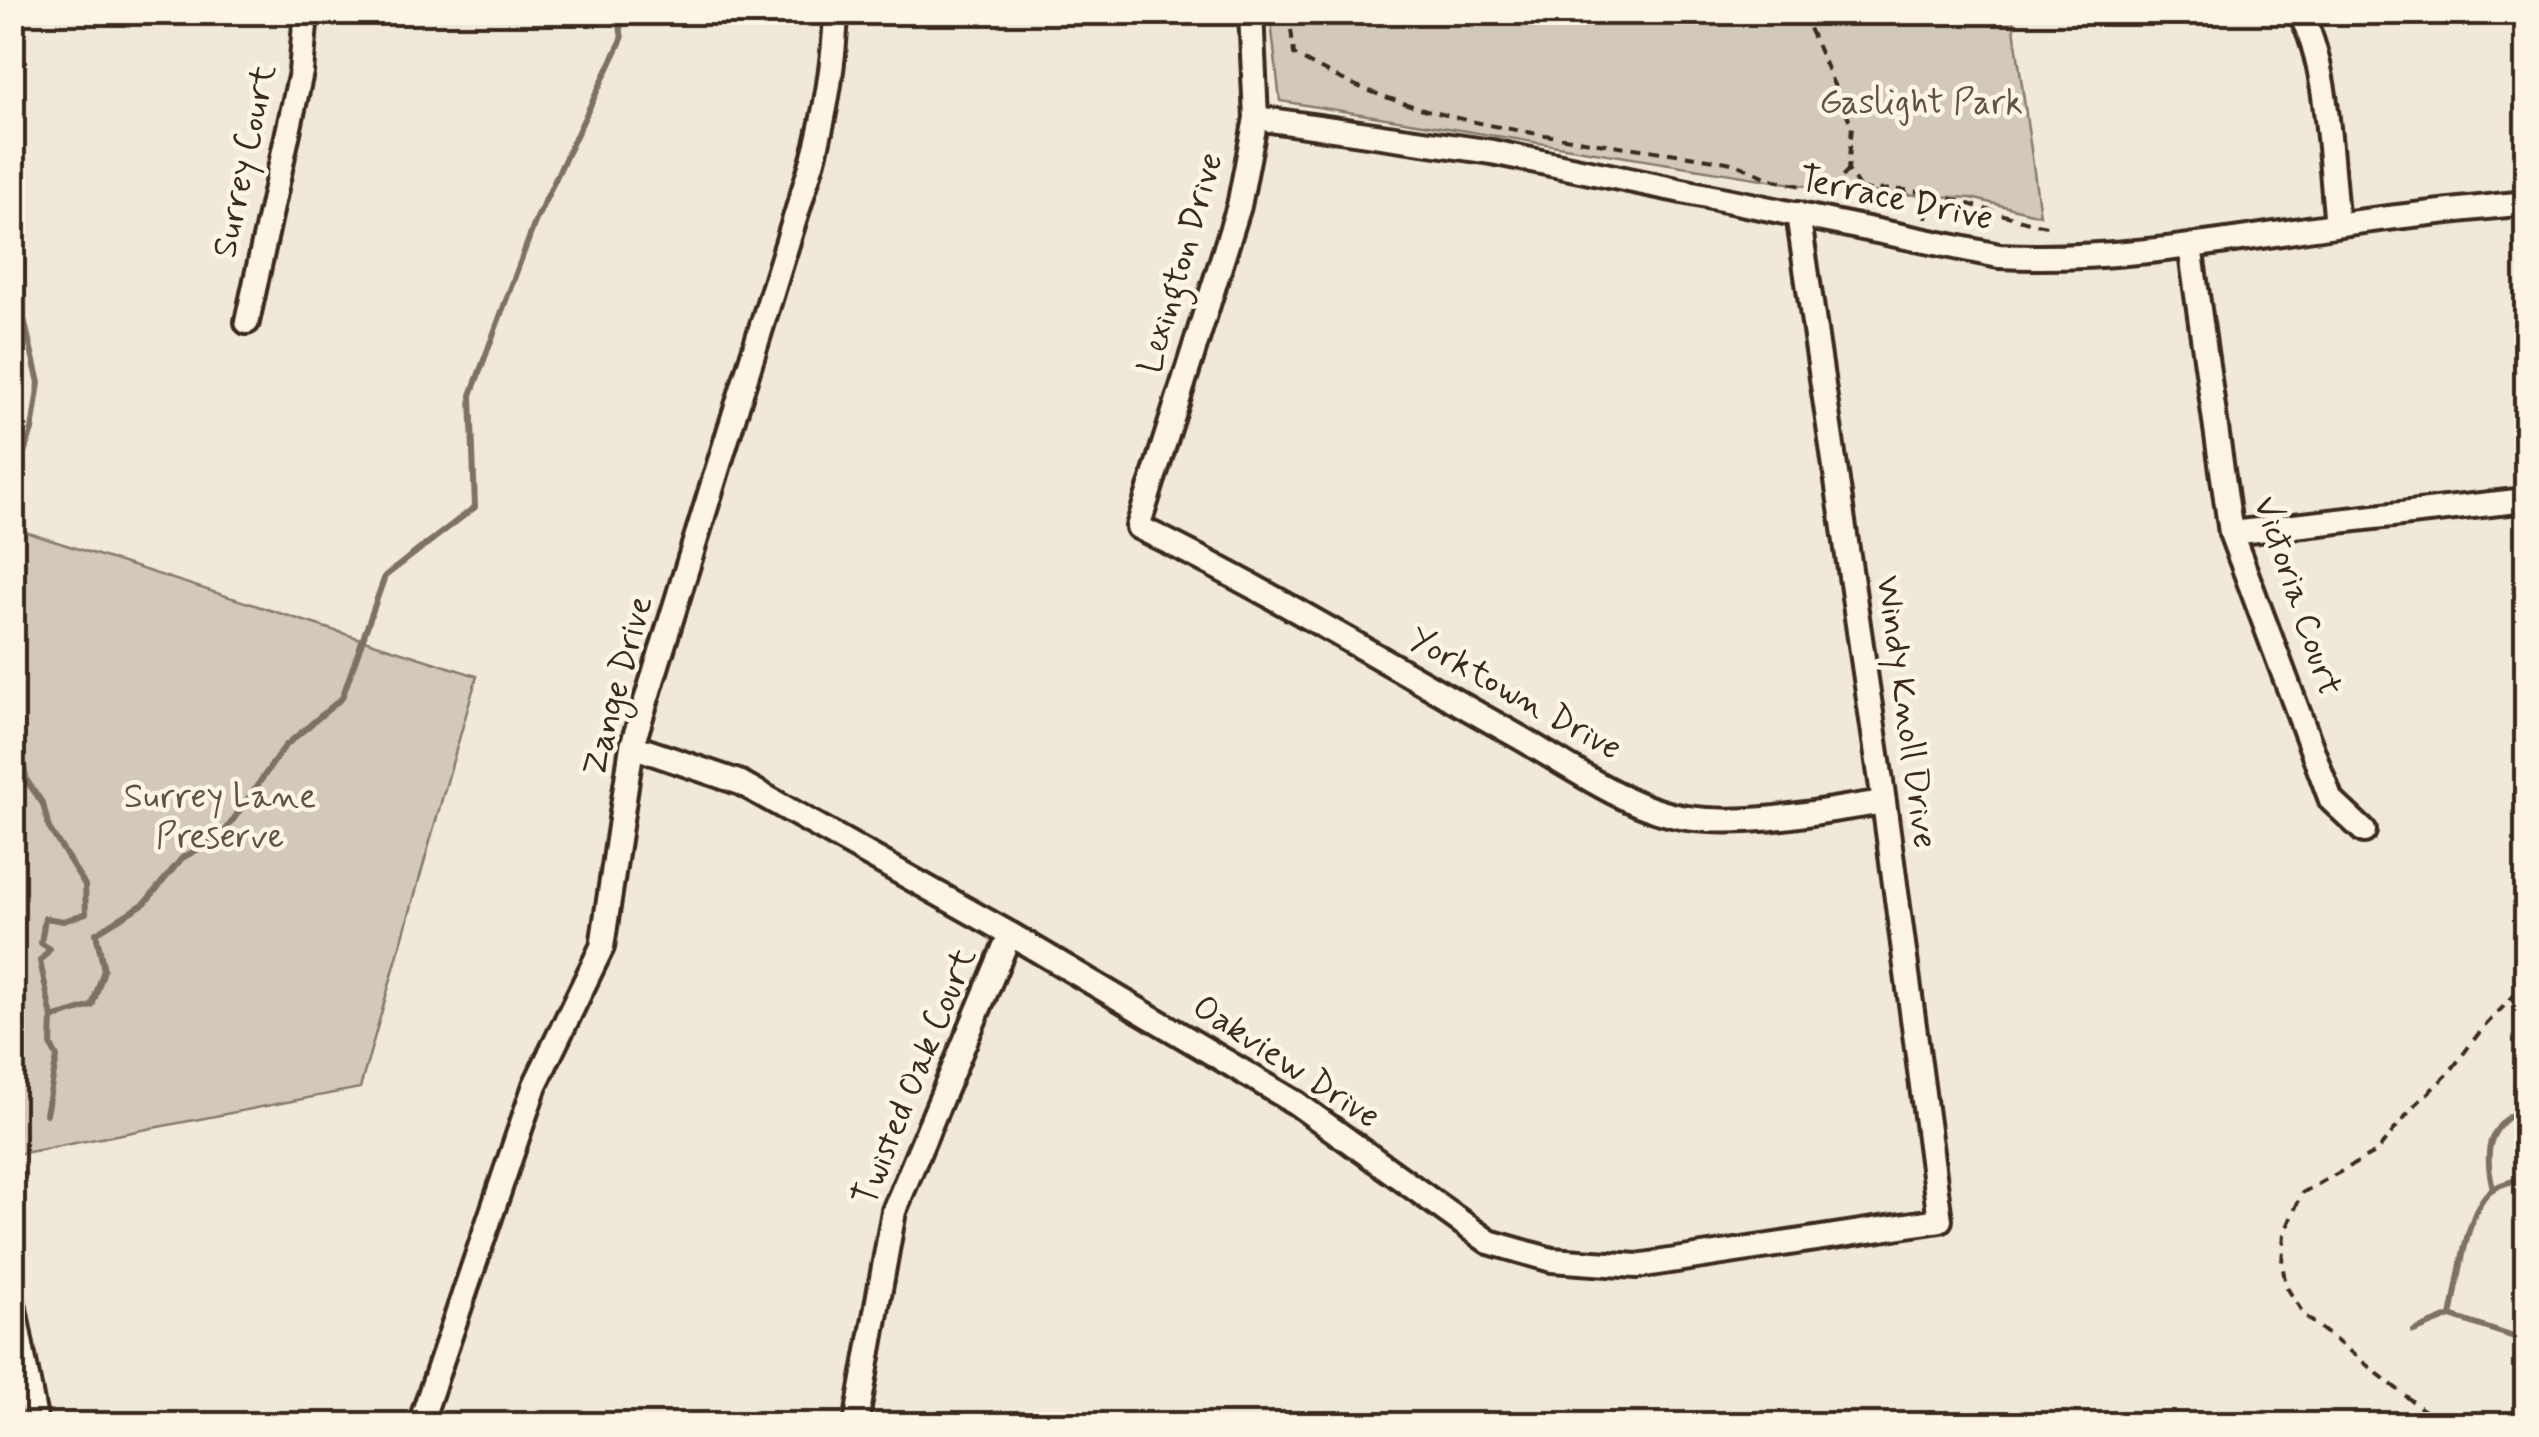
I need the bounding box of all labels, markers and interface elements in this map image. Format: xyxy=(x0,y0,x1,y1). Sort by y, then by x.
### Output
street label: Surrey Court xyxy=(202,60,288,262)
park label: Gaslight Park xyxy=(1819,80,2023,126)
street label: Lexington Drive xyxy=(1128,147,1238,380)
street label: Terrace Drive xyxy=(1795,156,1997,242)
street label: Victoria Court xyxy=(2241,490,2353,702)
street label: Windy Knoll Drive xyxy=(1864,573,1948,851)
street label: Zange Drive xyxy=(572,591,667,782)
street label: Yorktown Drive xyxy=(1400,616,1630,772)
park label: Surrey Lane Preserve xyxy=(124,774,316,860)
street label: Twisted Oak Court xyxy=(842,941,988,1213)
street label: Oakview Drive xyxy=(1183,984,1389,1140)

